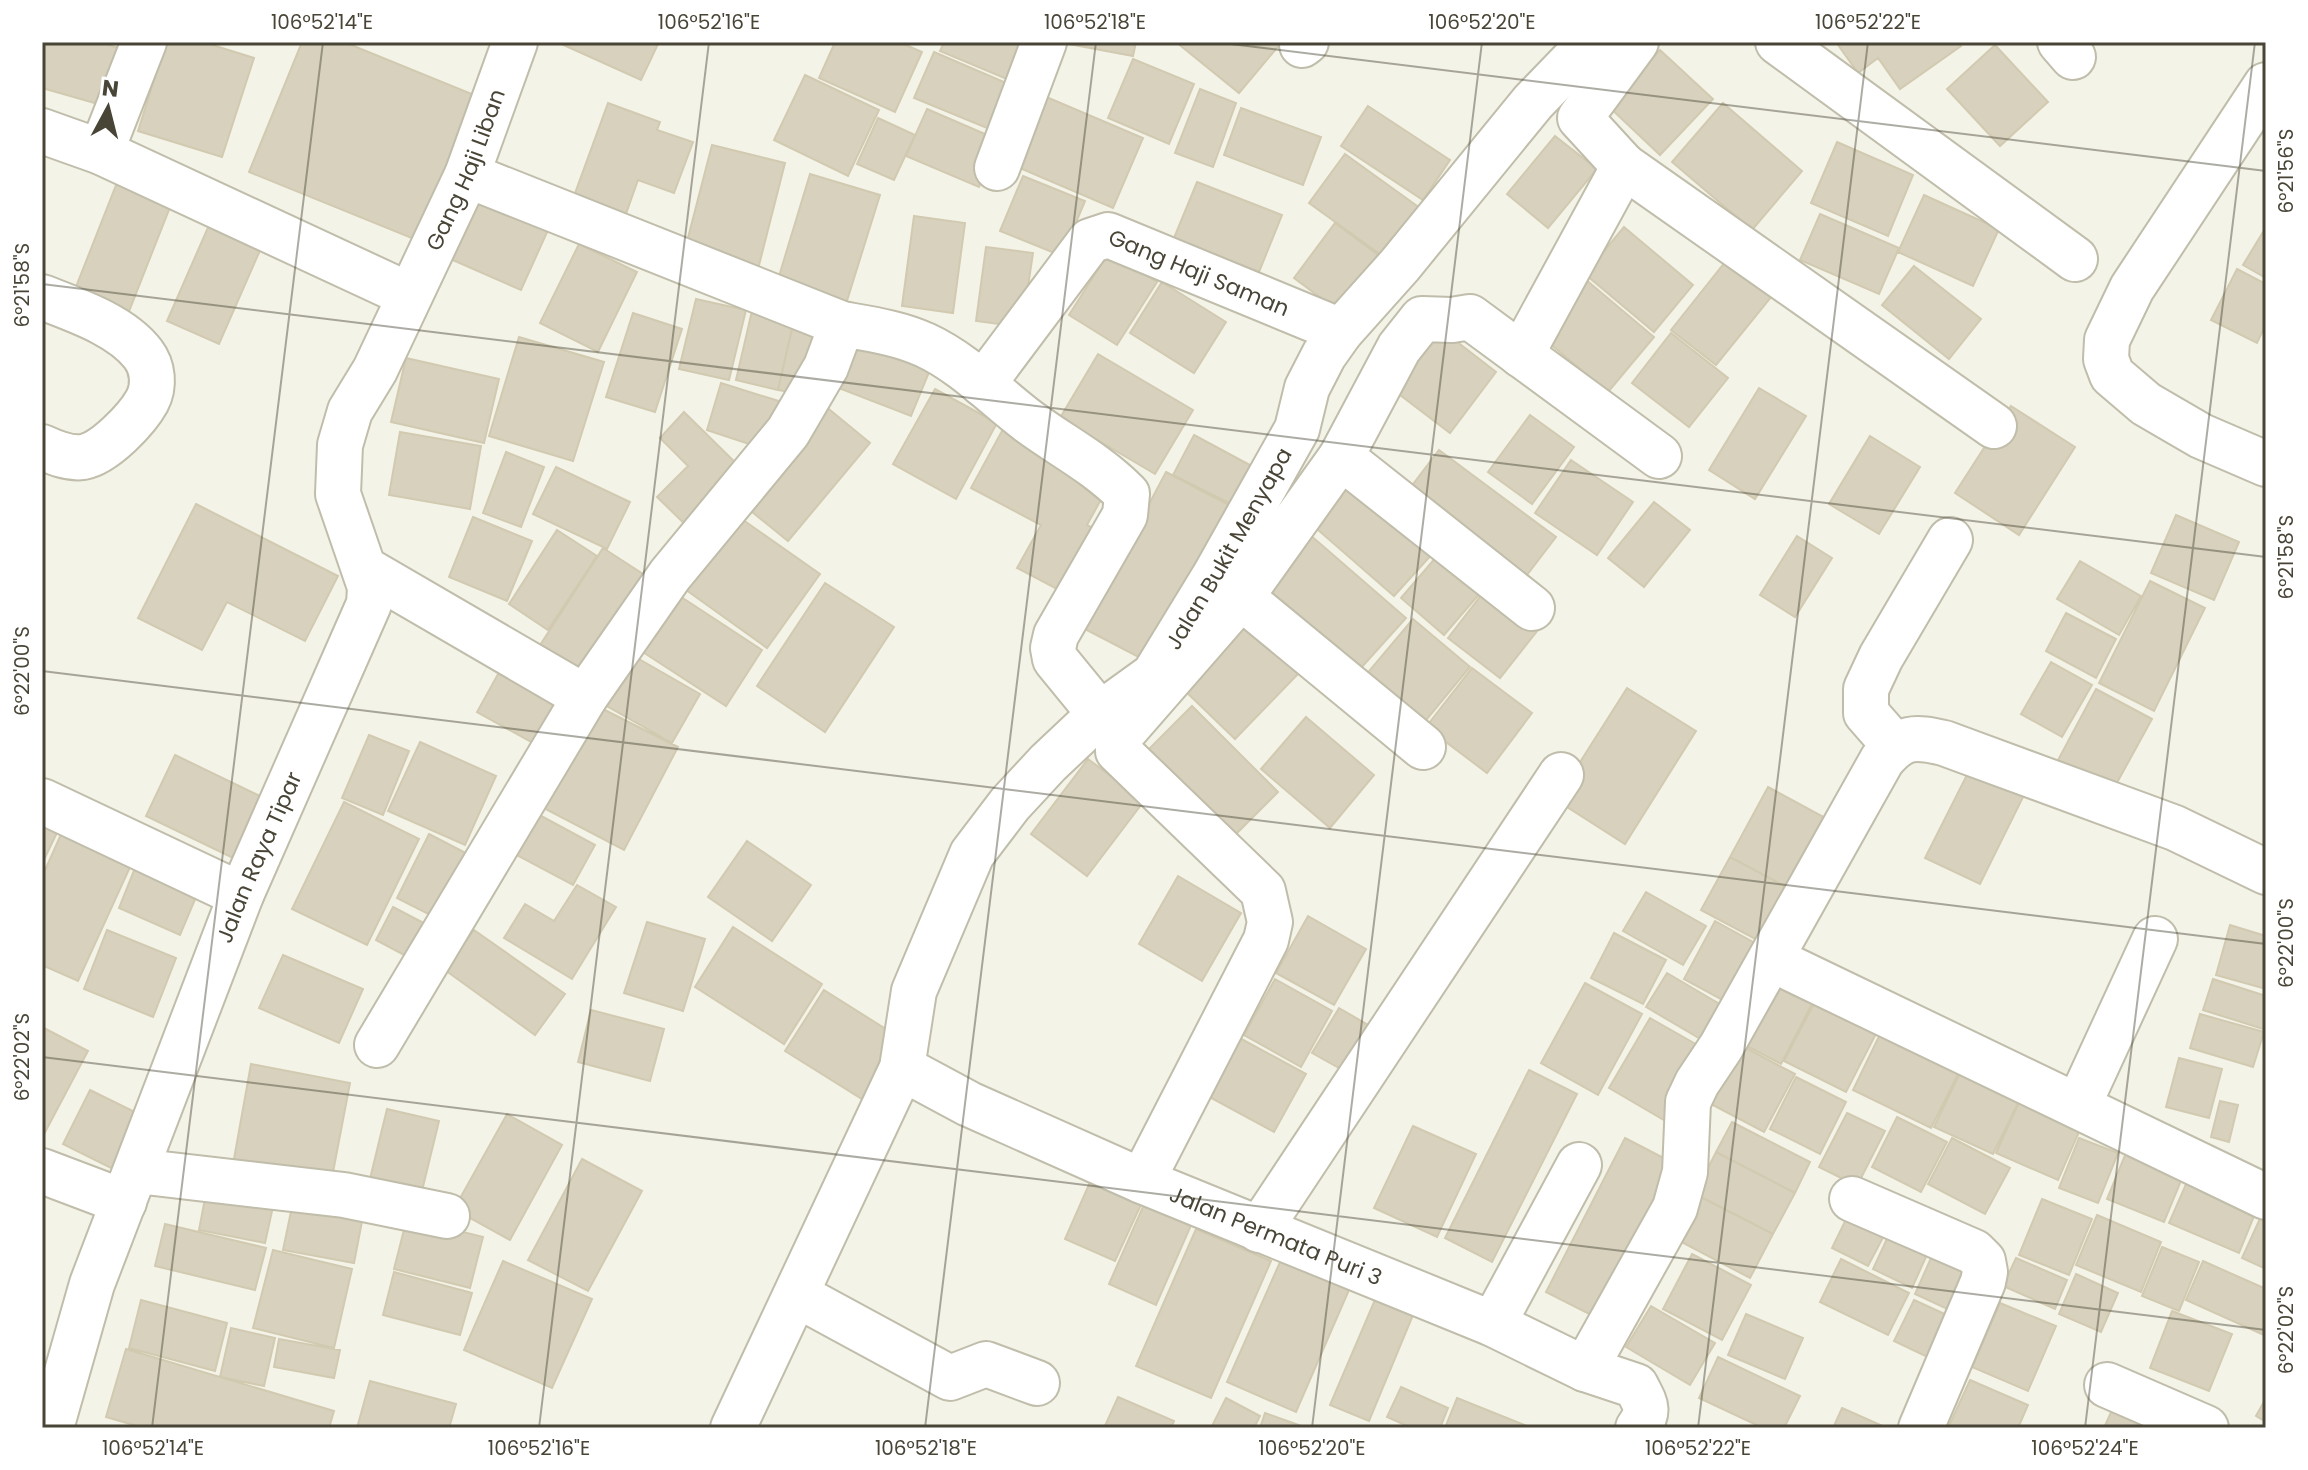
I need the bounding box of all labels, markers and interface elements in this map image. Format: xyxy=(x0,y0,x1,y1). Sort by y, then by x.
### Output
text: 106°52'14"E xyxy=(271,8,373,36)
text: 106°52'16"E xyxy=(658,8,760,36)
text: 106°52'18"E xyxy=(1044,8,1146,36)
text: 106°52'20"E xyxy=(1428,8,1536,36)
text: 106°52'22"E xyxy=(1815,8,1921,36)
north arrow xyxy=(68,68,148,148)
text: N xyxy=(100,72,120,105)
street label: Gang Haji Liban xyxy=(418,85,513,256)
text: 6°21'56"S xyxy=(2272,129,2300,213)
street label: Gang Haji Saman xyxy=(1104,222,1294,324)
text: 6°21'58"S xyxy=(8,243,36,327)
street label: Jalan Bukit Menyapa xyxy=(1158,442,1300,656)
text: 6°21'58"S xyxy=(2272,515,2300,599)
text: 6°22'00"S xyxy=(8,626,36,716)
street label: Jalan Raya Tipar xyxy=(209,767,309,947)
text: 6°22'00"S xyxy=(2272,898,2300,988)
text: 6°22'02"S xyxy=(8,1013,36,1101)
street label: Jalan Permata Puri 3 xyxy=(1165,1179,1387,1293)
text: 6°22'02"S xyxy=(2272,1286,2300,1374)
text: 106°52'14"E xyxy=(102,1434,204,1462)
text: 106°52'16"E xyxy=(488,1434,590,1462)
text: 106°52'18"E xyxy=(875,1434,977,1462)
text: 106°52'20"E xyxy=(1258,1434,1366,1462)
text: 106°52'22"E xyxy=(1645,1434,1751,1462)
text: 106°52'24"E xyxy=(2031,1434,2139,1462)

